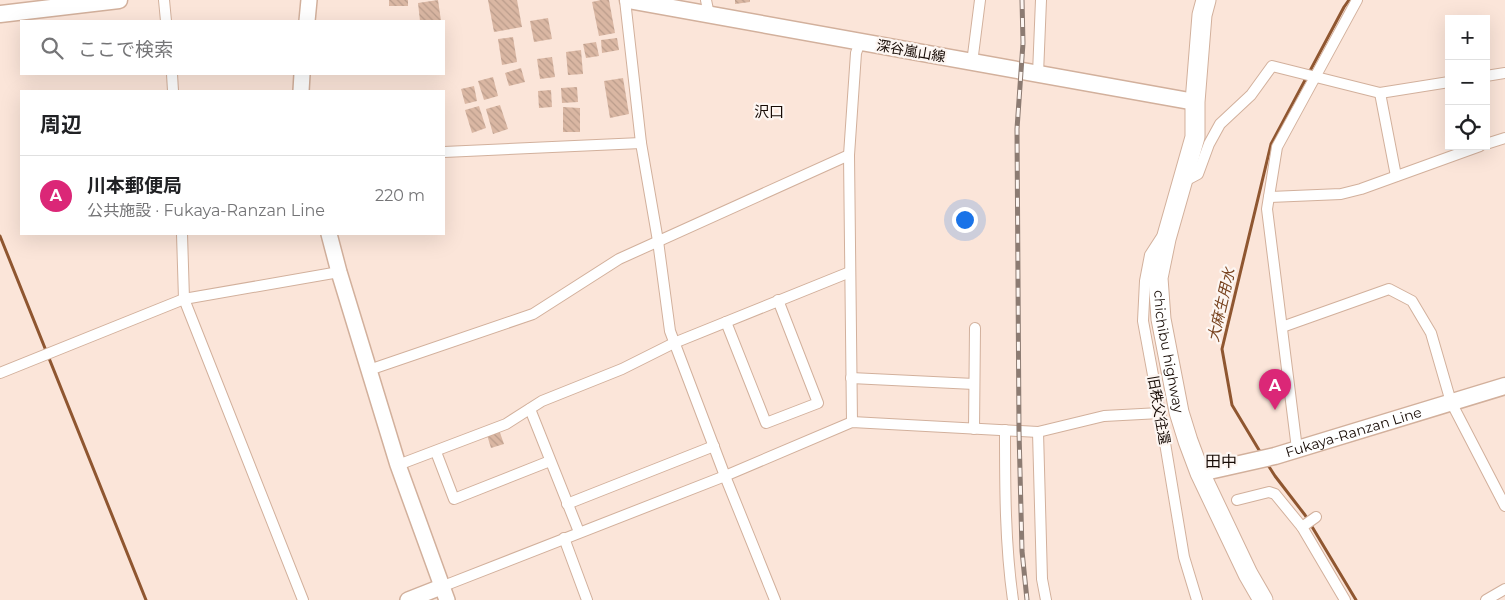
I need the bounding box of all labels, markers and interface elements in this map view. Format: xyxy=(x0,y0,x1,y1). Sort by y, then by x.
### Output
map controls xyxy=(1445,15,1490,150)
button: + xyxy=(1445,15,1490,60)
search box xyxy=(20,20,445,75)
icon: search xyxy=(38,34,66,62)
street label: 深谷嵐山線 xyxy=(875,36,947,66)
text: ここで検索 xyxy=(78,38,173,61)
button: − xyxy=(1445,60,1490,105)
district label: 沢口 xyxy=(754,102,784,121)
button: locate xyxy=(1445,105,1490,150)
text: 周辺 xyxy=(40,112,82,137)
text: 川本郵便局 xyxy=(87,174,182,197)
text: A xyxy=(50,186,62,205)
text: 220 m xyxy=(375,186,425,205)
text: 公共施設 · Fukaya-Ranzan Line xyxy=(87,201,325,220)
your location xyxy=(952,207,978,233)
water label: 大麻生用水 xyxy=(1203,264,1239,344)
street label: chichibu highway xyxy=(1150,289,1188,415)
pin: A xyxy=(1259,369,1291,410)
street label: 旧秩父往還 xyxy=(1144,374,1174,446)
street label: Fukaya-Ranzan Line xyxy=(1283,403,1424,461)
district label: 田中 xyxy=(1205,452,1237,471)

